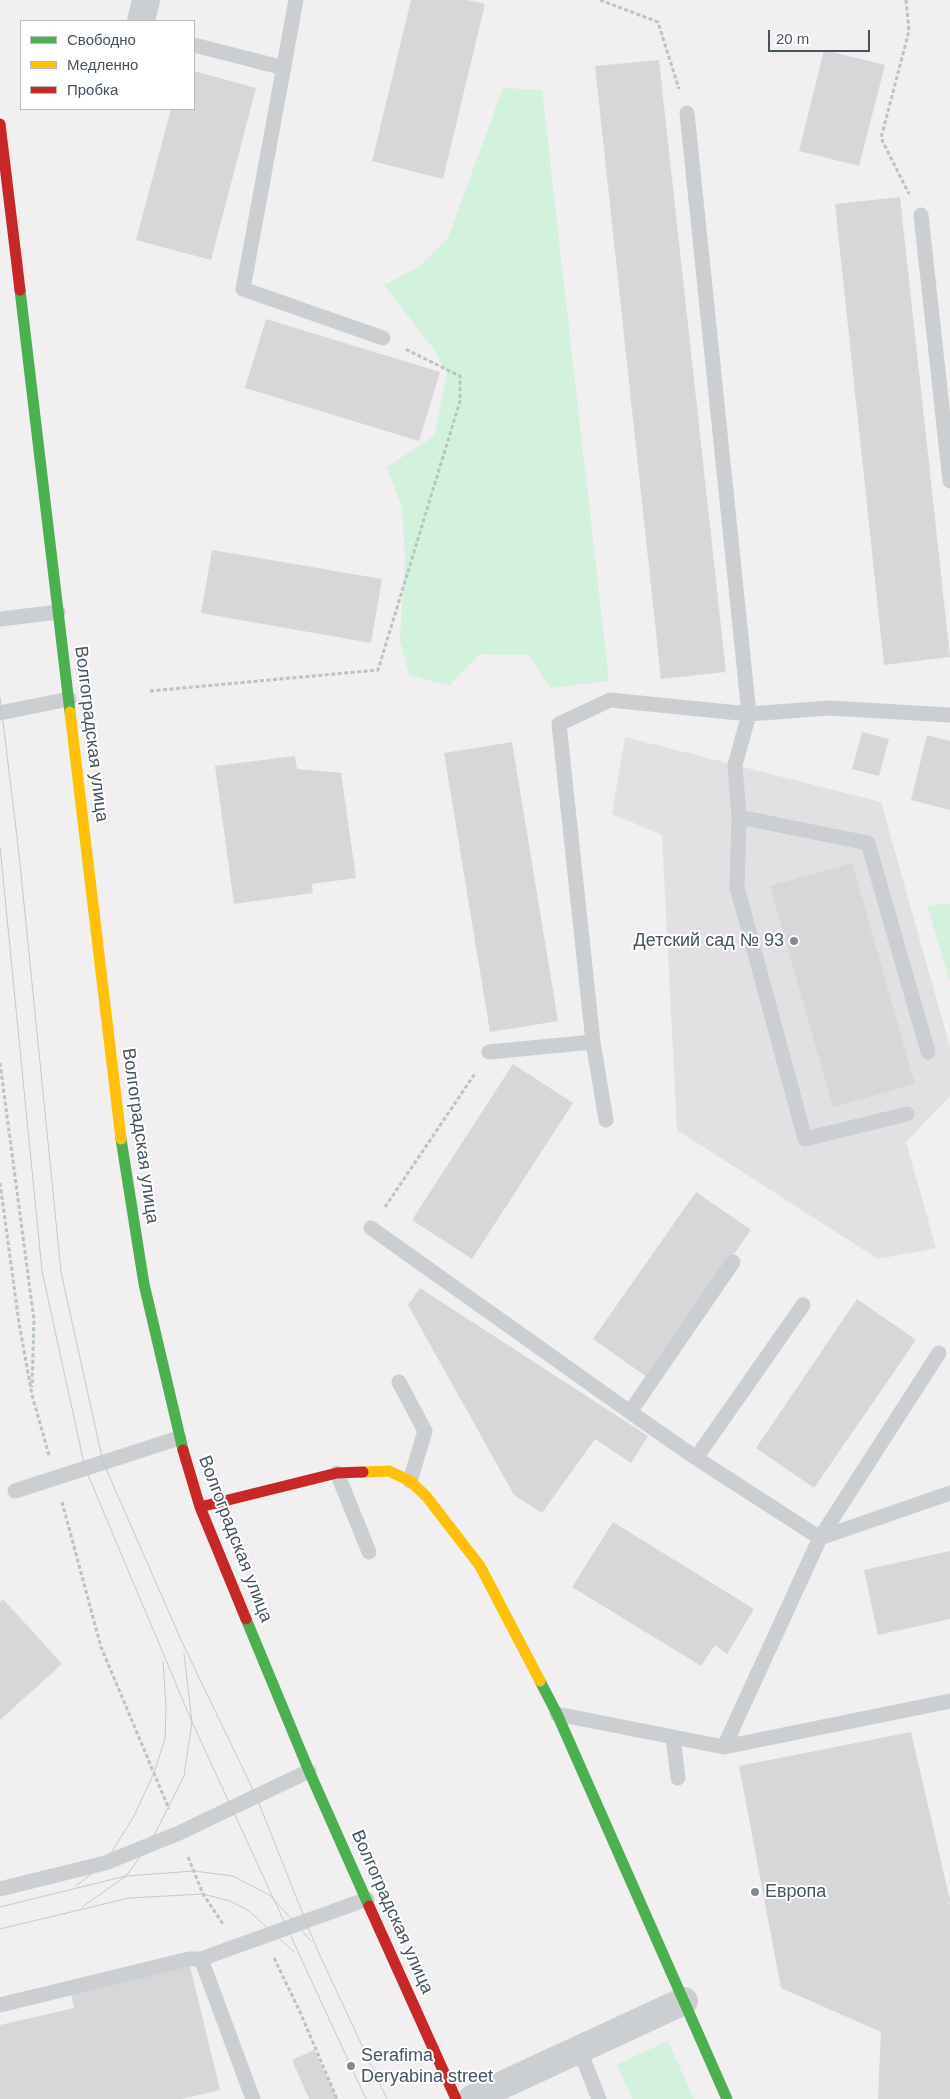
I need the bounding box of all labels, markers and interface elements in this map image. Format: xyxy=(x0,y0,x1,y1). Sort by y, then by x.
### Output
legend xyxy=(20,20,195,110)
scale bar xyxy=(770,20,872,52)
text: 20 m xyxy=(776,30,809,47)
text: Свободно xyxy=(67,31,136,48)
text: Медленно xyxy=(67,56,138,73)
text: Пробка xyxy=(67,81,118,98)
street label: Волгоградская улица xyxy=(70,645,112,823)
place label: Детский сад № 93 xyxy=(634,930,784,952)
marker: Детский сад № 93 xyxy=(788,935,800,947)
street label: Волгоградская улица xyxy=(117,1047,163,1225)
street label: Волгоградская улица xyxy=(193,1453,277,1625)
street label: Волгоградская улица xyxy=(346,1827,438,1997)
place label: Европа xyxy=(765,1881,826,1903)
marker: Европа xyxy=(749,1886,761,1898)
place label: Serafima Deryabina street xyxy=(361,2045,493,2088)
marker: Serafima Deryabina street xyxy=(345,2060,357,2072)

